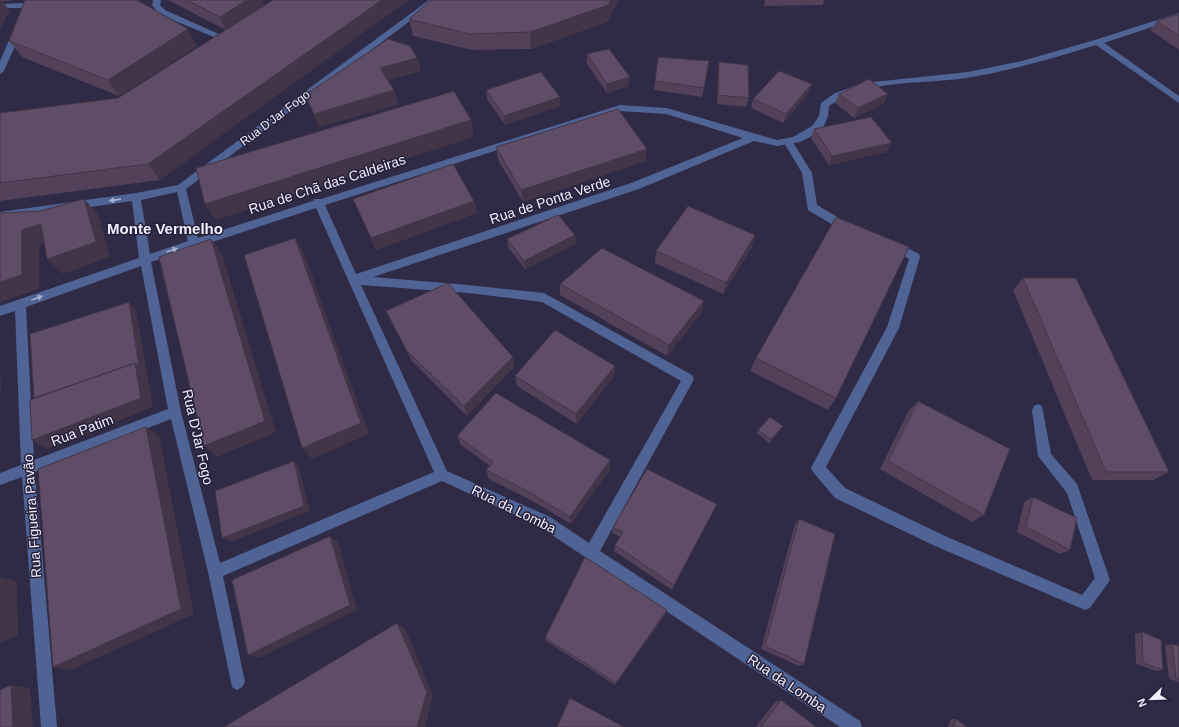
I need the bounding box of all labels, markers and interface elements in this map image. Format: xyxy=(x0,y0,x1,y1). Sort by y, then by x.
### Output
street label: Rua D'Jar Fogo xyxy=(237,87,313,149)
street label: Rua de Chã das Caldeiras xyxy=(246,151,408,217)
street label: Rua de Ponta Verde xyxy=(488,173,613,227)
one-way arrow xyxy=(109,197,121,203)
district label: Monte Vermelho xyxy=(107,220,223,237)
one-way arrow xyxy=(167,247,179,253)
one-way arrow xyxy=(31,295,43,301)
street label: Rua D'Jar Fogo xyxy=(179,388,217,487)
street label: Rua Patim xyxy=(49,411,115,449)
street label: Rua Figueira Pavão xyxy=(20,454,44,578)
street label: Rua da Lomba xyxy=(469,482,559,536)
street label: Rua da Lomba xyxy=(744,651,830,715)
north arrow xyxy=(1131,679,1171,719)
text: N xyxy=(1135,697,1149,709)

